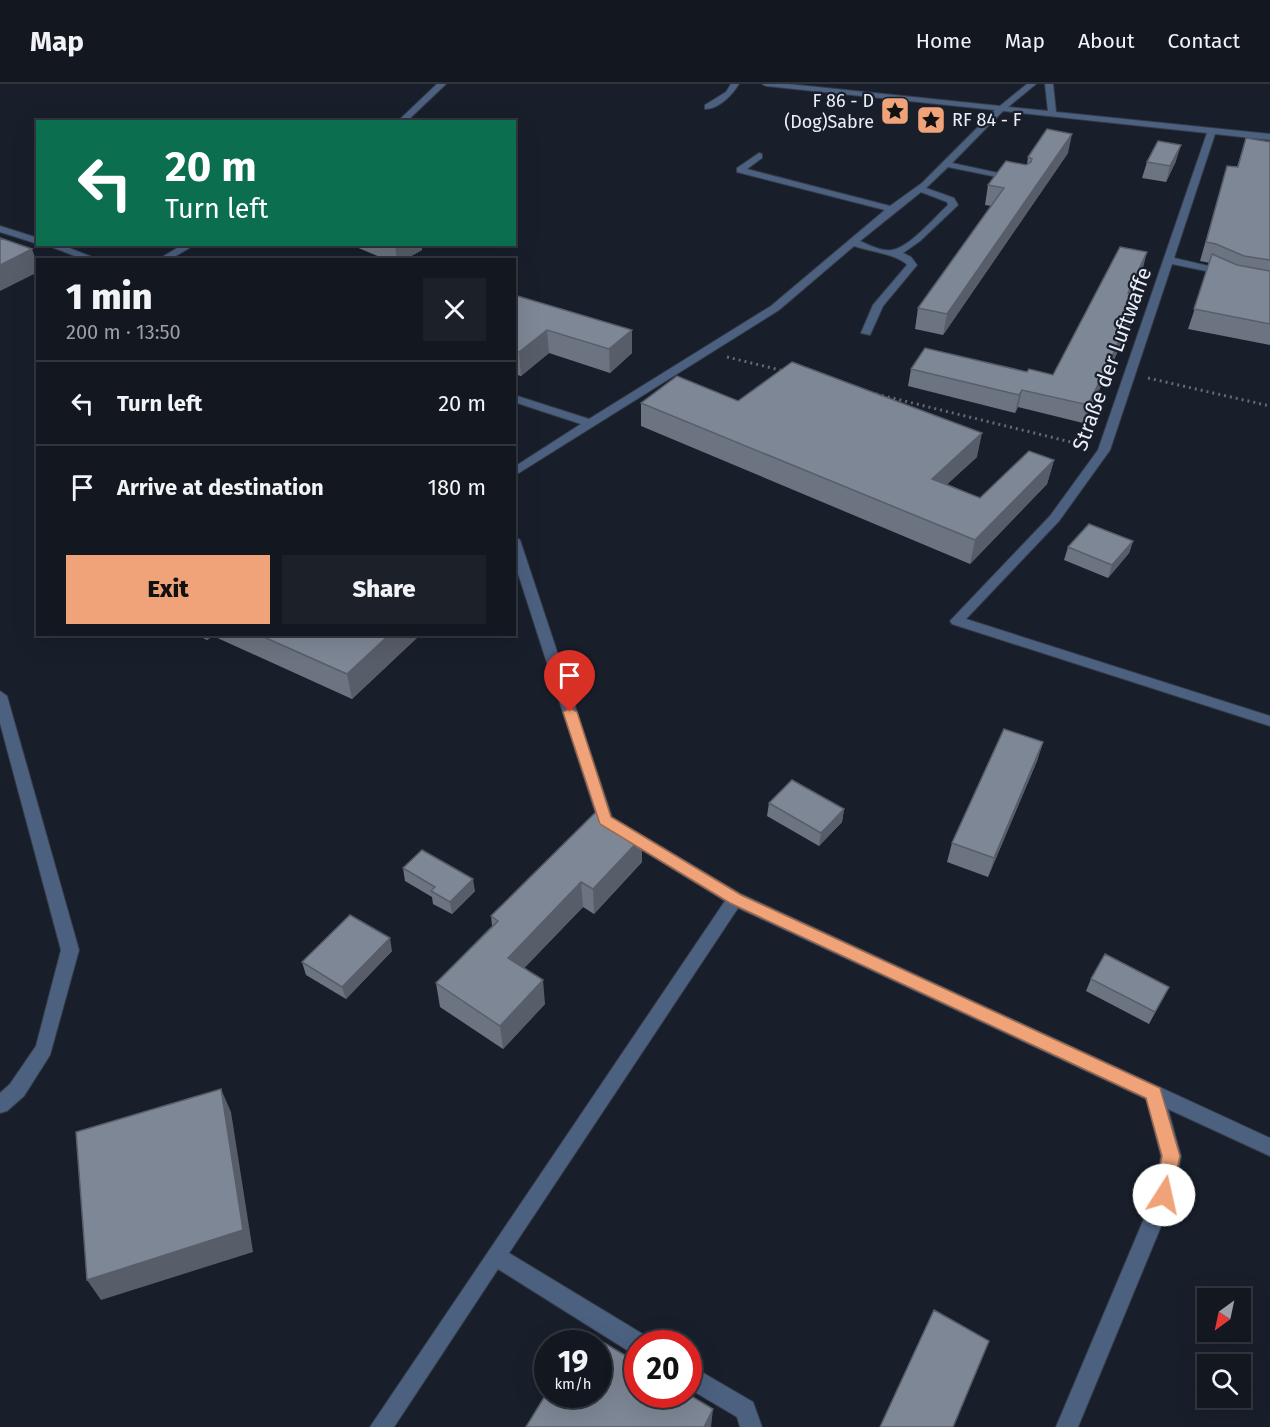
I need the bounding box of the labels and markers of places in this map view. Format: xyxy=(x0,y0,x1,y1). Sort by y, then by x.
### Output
place label: F 86 - D (Dog)Sabre xyxy=(784,90,874,133)
place icon: F 86 - D (Dog)Sabre xyxy=(879,95,911,127)
place icon: RF 84 - F xyxy=(915,104,947,136)
place label: RF 84 - F xyxy=(952,109,1022,131)
pin xyxy=(544,650,595,712)

